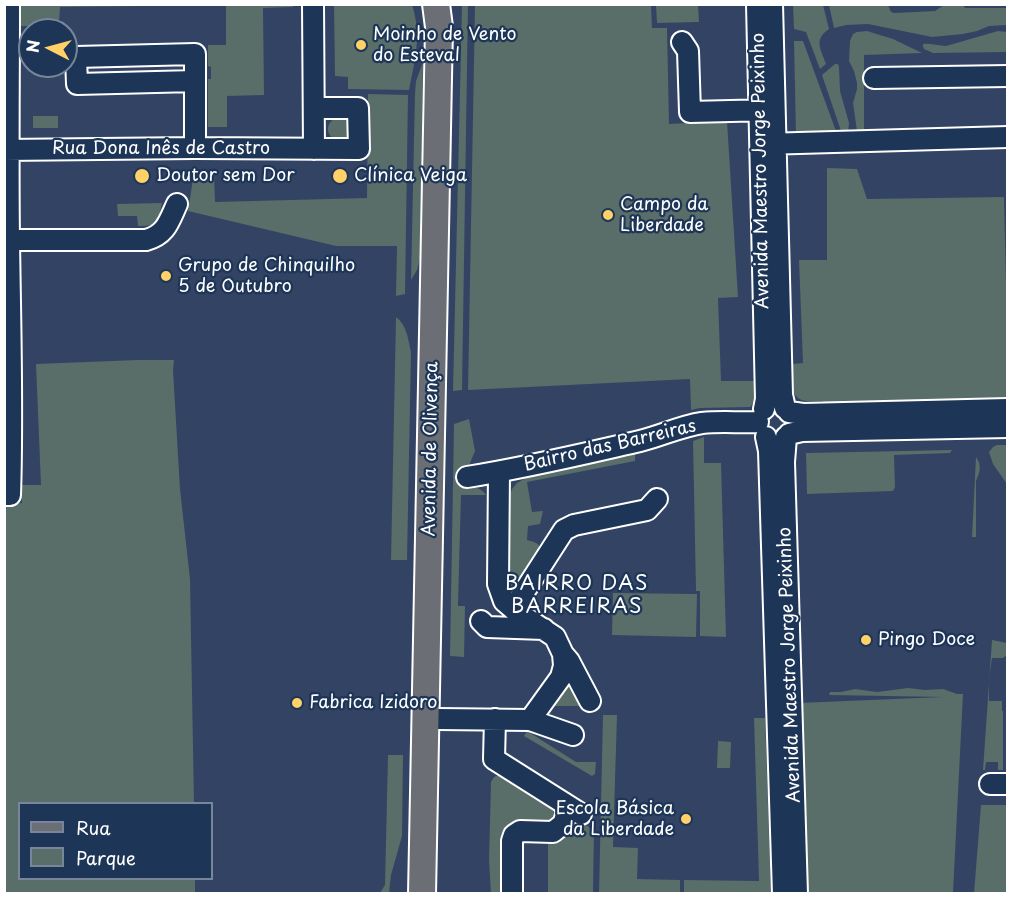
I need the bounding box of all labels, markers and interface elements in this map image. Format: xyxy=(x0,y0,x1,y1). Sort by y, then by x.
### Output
north arrow xyxy=(18,18,78,78)
place label: Moinho de Vento do Esteval xyxy=(373,24,517,66)
street label: Avenida Maestro Jorge Peixinho xyxy=(748,33,774,309)
marker: Moinho de Vento do Esteval xyxy=(354,38,368,52)
text: N xyxy=(19,39,45,54)
street label: Rua Dona Inês de Castro xyxy=(52,138,270,160)
place label: Doutor sem Dor xyxy=(156,165,295,187)
place label: Clínica Veiga xyxy=(354,165,467,187)
marker: Doutor sem Dor xyxy=(133,167,151,185)
marker: Clínica Veiga xyxy=(331,167,349,185)
place label: Campo da Liberdade xyxy=(620,194,708,236)
marker: Campo da Liberdade xyxy=(601,208,615,222)
place label: Grupo de Chinquilho 5 de Outubro xyxy=(178,255,355,298)
marker: Grupo de Chinquilho 5 de Outubro xyxy=(159,269,173,283)
street label: Avenida de Olivença xyxy=(419,361,443,537)
street label: Bairro das Barreiras xyxy=(522,416,698,476)
street label: Avenida Maestro Jorge Peixinho xyxy=(774,527,806,803)
district label: BAIRRO DAS BARREIRAS xyxy=(505,572,649,619)
place label: Pingo Doce xyxy=(878,629,975,651)
marker: Pingo Doce xyxy=(859,633,873,647)
place label: Fabrica Izidoro xyxy=(309,692,437,714)
marker: Fabrica Izidoro xyxy=(290,696,304,710)
place label: Escola Básica da Liberdade xyxy=(556,798,674,840)
legend xyxy=(18,802,213,880)
marker: Escola Básica da Liberdade xyxy=(679,812,693,826)
text: Rua xyxy=(76,814,111,841)
text: Parque xyxy=(76,844,136,871)

